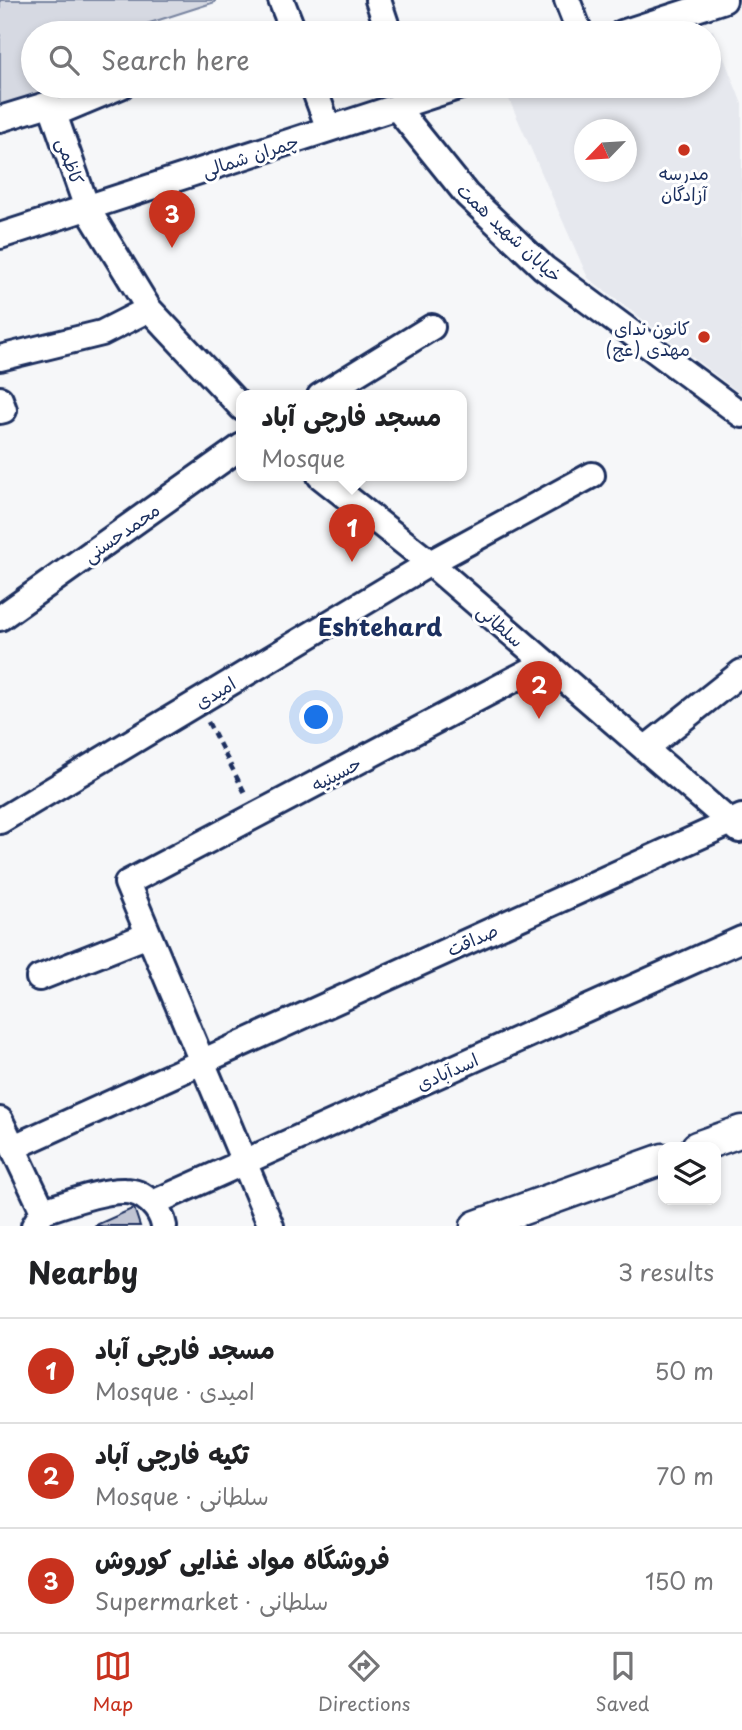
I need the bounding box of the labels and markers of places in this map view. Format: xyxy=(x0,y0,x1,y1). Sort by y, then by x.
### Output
marker: مدرسه آزادگان xyxy=(676,142,692,158)
place label: مدرسه آزادگان xyxy=(659,159,709,207)
pin: 3 xyxy=(149,190,195,248)
place label: کانون ندای مهدی (عج) xyxy=(606,314,690,362)
marker: کانون ندای مهدی (عج) xyxy=(696,329,712,345)
pin: 1 xyxy=(329,504,375,562)
pin: 2 xyxy=(516,661,562,719)

